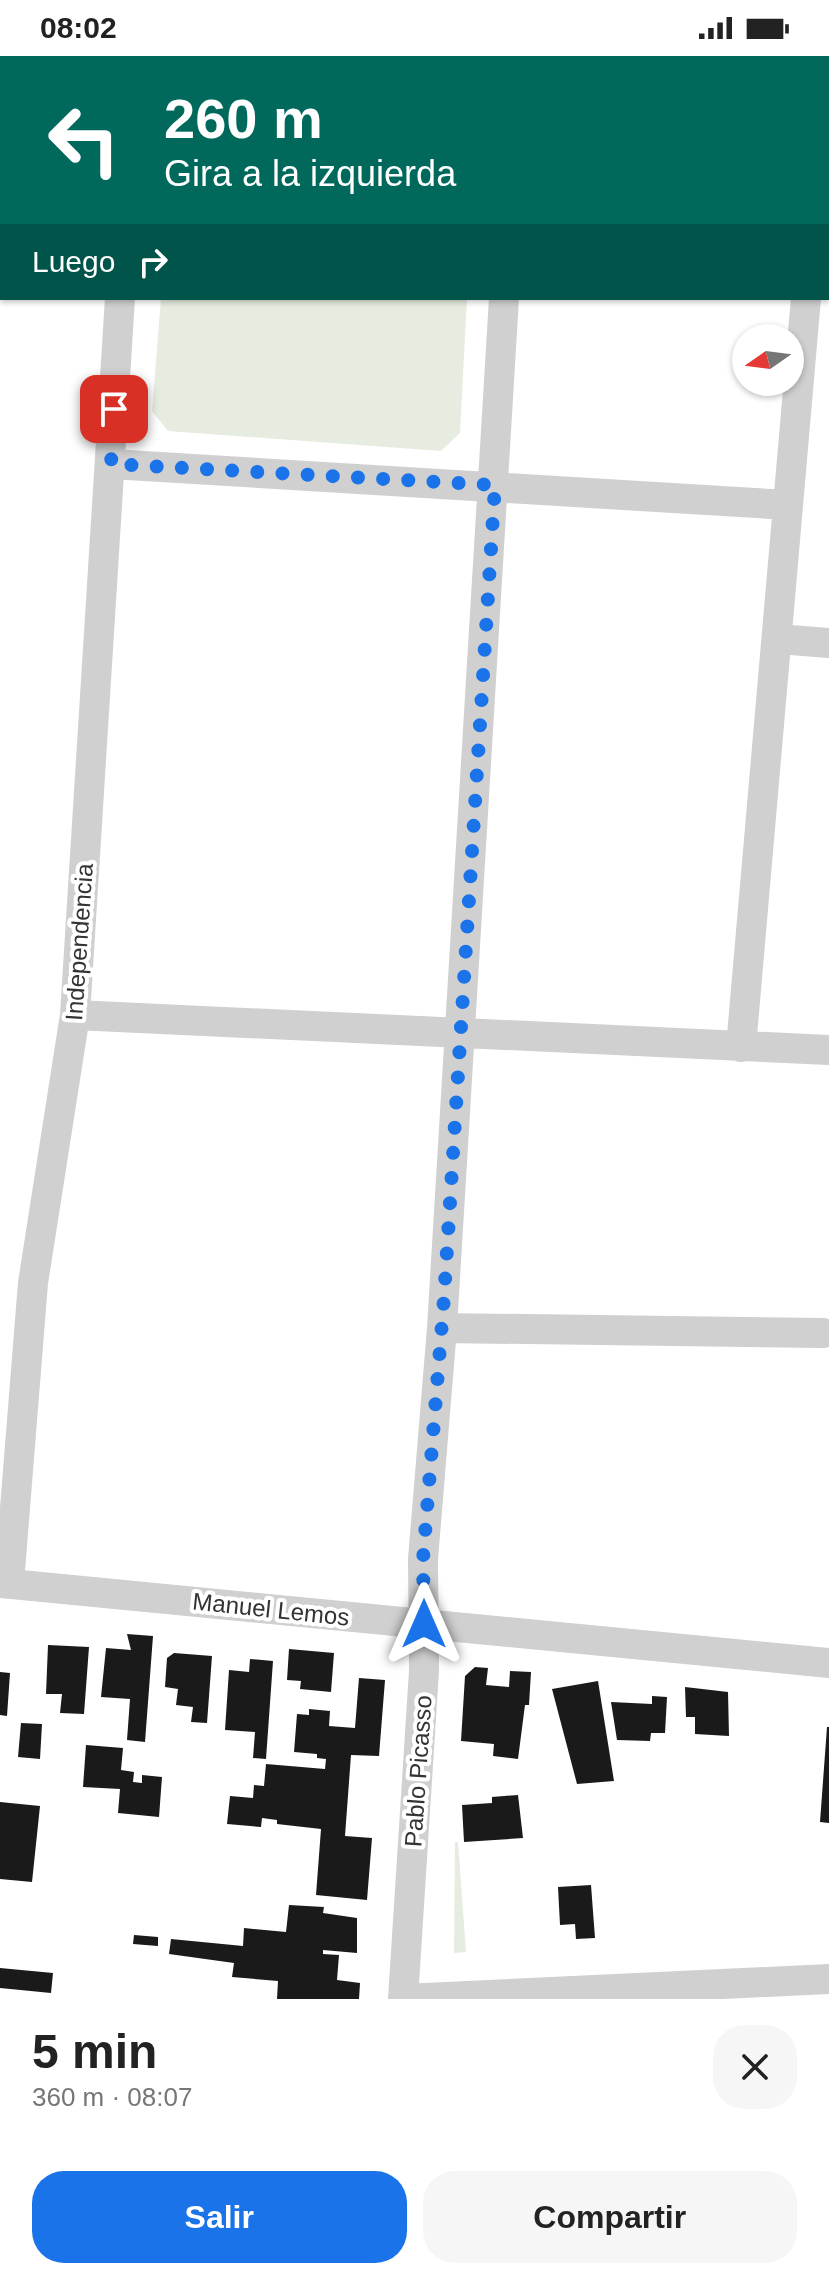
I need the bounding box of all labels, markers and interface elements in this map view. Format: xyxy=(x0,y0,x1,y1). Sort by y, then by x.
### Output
text: 08:02 xyxy=(40,11,117,44)
text: 260 m xyxy=(164,87,323,150)
icon: left xyxy=(32,88,136,192)
text: Gira a la izquierda xyxy=(164,153,456,194)
icon: right xyxy=(131,240,175,284)
text: Luego xyxy=(32,245,115,278)
north arrow xyxy=(732,324,804,396)
map controls xyxy=(732,324,804,396)
pin xyxy=(80,375,148,443)
icon: arrive xyxy=(92,387,136,431)
street label: Independencia xyxy=(60,862,98,1021)
position arrow xyxy=(382,1582,466,1666)
street label: Manuel Lemos xyxy=(191,1587,351,1631)
street label: Pablo Picasso xyxy=(399,1694,437,1848)
text: 5 min xyxy=(32,2025,157,2078)
button: close xyxy=(713,2025,797,2109)
text: 360 m · 08:07 xyxy=(32,2082,192,2112)
button: Salir xyxy=(32,2171,407,2263)
button: Compartir xyxy=(423,2171,797,2263)

